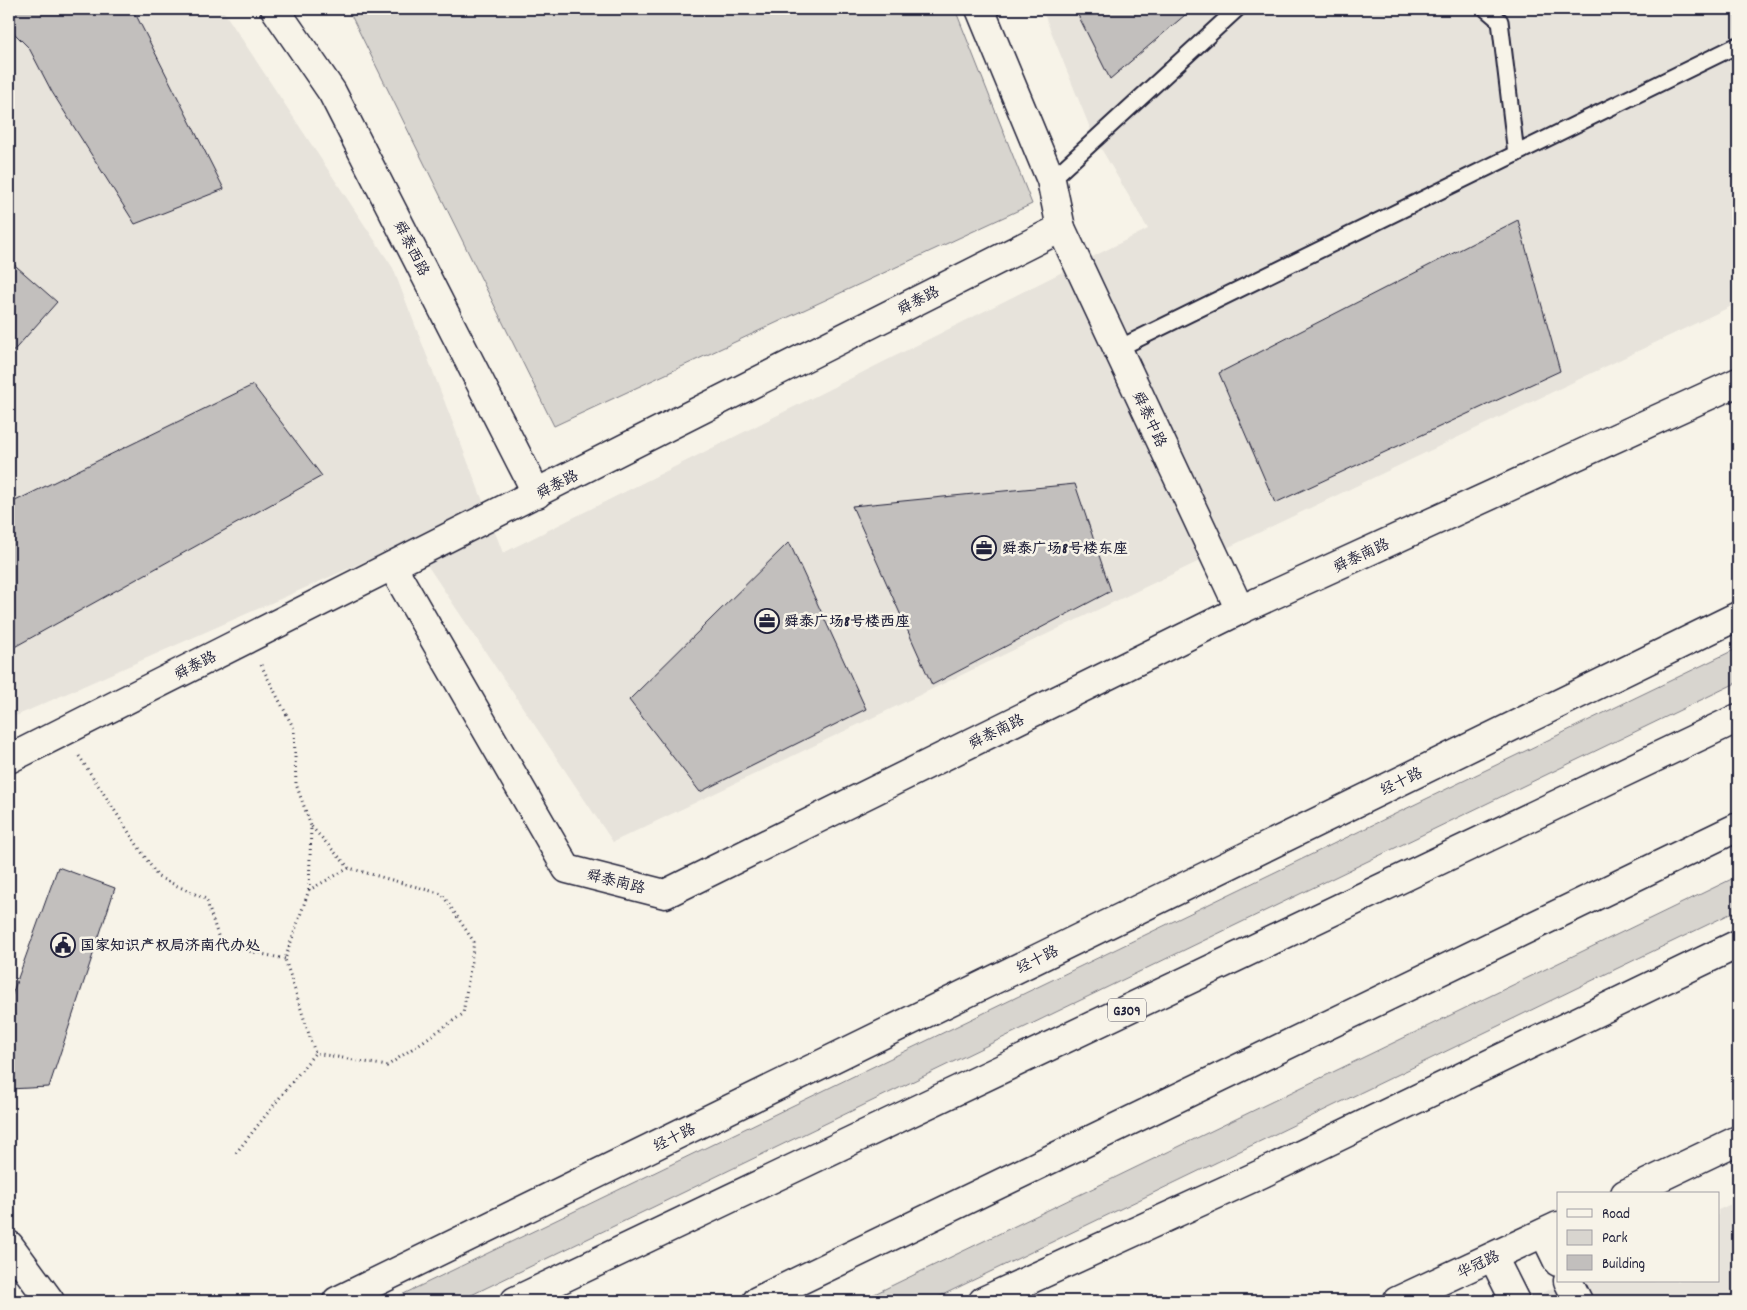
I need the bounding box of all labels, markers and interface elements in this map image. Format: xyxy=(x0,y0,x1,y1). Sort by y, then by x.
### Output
street label: 舜泰西路 xyxy=(387,217,434,281)
street label: 舜泰路 xyxy=(894,282,944,322)
street label: 舜泰中路 xyxy=(1126,388,1171,452)
street label: 舜泰路 xyxy=(533,466,583,506)
street label: 舜泰南路 xyxy=(1330,534,1394,579)
office icon: 舜泰广场8号楼东座 xyxy=(971,535,997,561)
place label: 舜泰广场8号楼东座 xyxy=(1002,539,1128,561)
office icon: 舜泰广场8号楼西座 xyxy=(754,608,780,634)
place label: 舜泰广场8号楼西座 xyxy=(784,612,910,634)
street label: 舜泰路 xyxy=(171,647,221,687)
street label: 舜泰南路 xyxy=(965,710,1029,756)
street label: 经十路 xyxy=(1377,763,1427,803)
street label: 舜泰南路 xyxy=(584,865,647,901)
public building icon: 国家知识产权局济南代办处 xyxy=(50,932,76,958)
place label: 国家知识产权局济南代办处 xyxy=(80,936,260,958)
street label: 经十路 xyxy=(1013,941,1063,981)
road number: G309 xyxy=(1108,998,1146,1022)
street label: 经十路 xyxy=(650,1119,700,1159)
legend xyxy=(1557,1192,1720,1282)
text: Road xyxy=(1602,1204,1630,1226)
text: Park xyxy=(1602,1228,1628,1250)
street label: 华冠路 xyxy=(1454,1246,1504,1285)
text: Building xyxy=(1602,1254,1645,1276)

